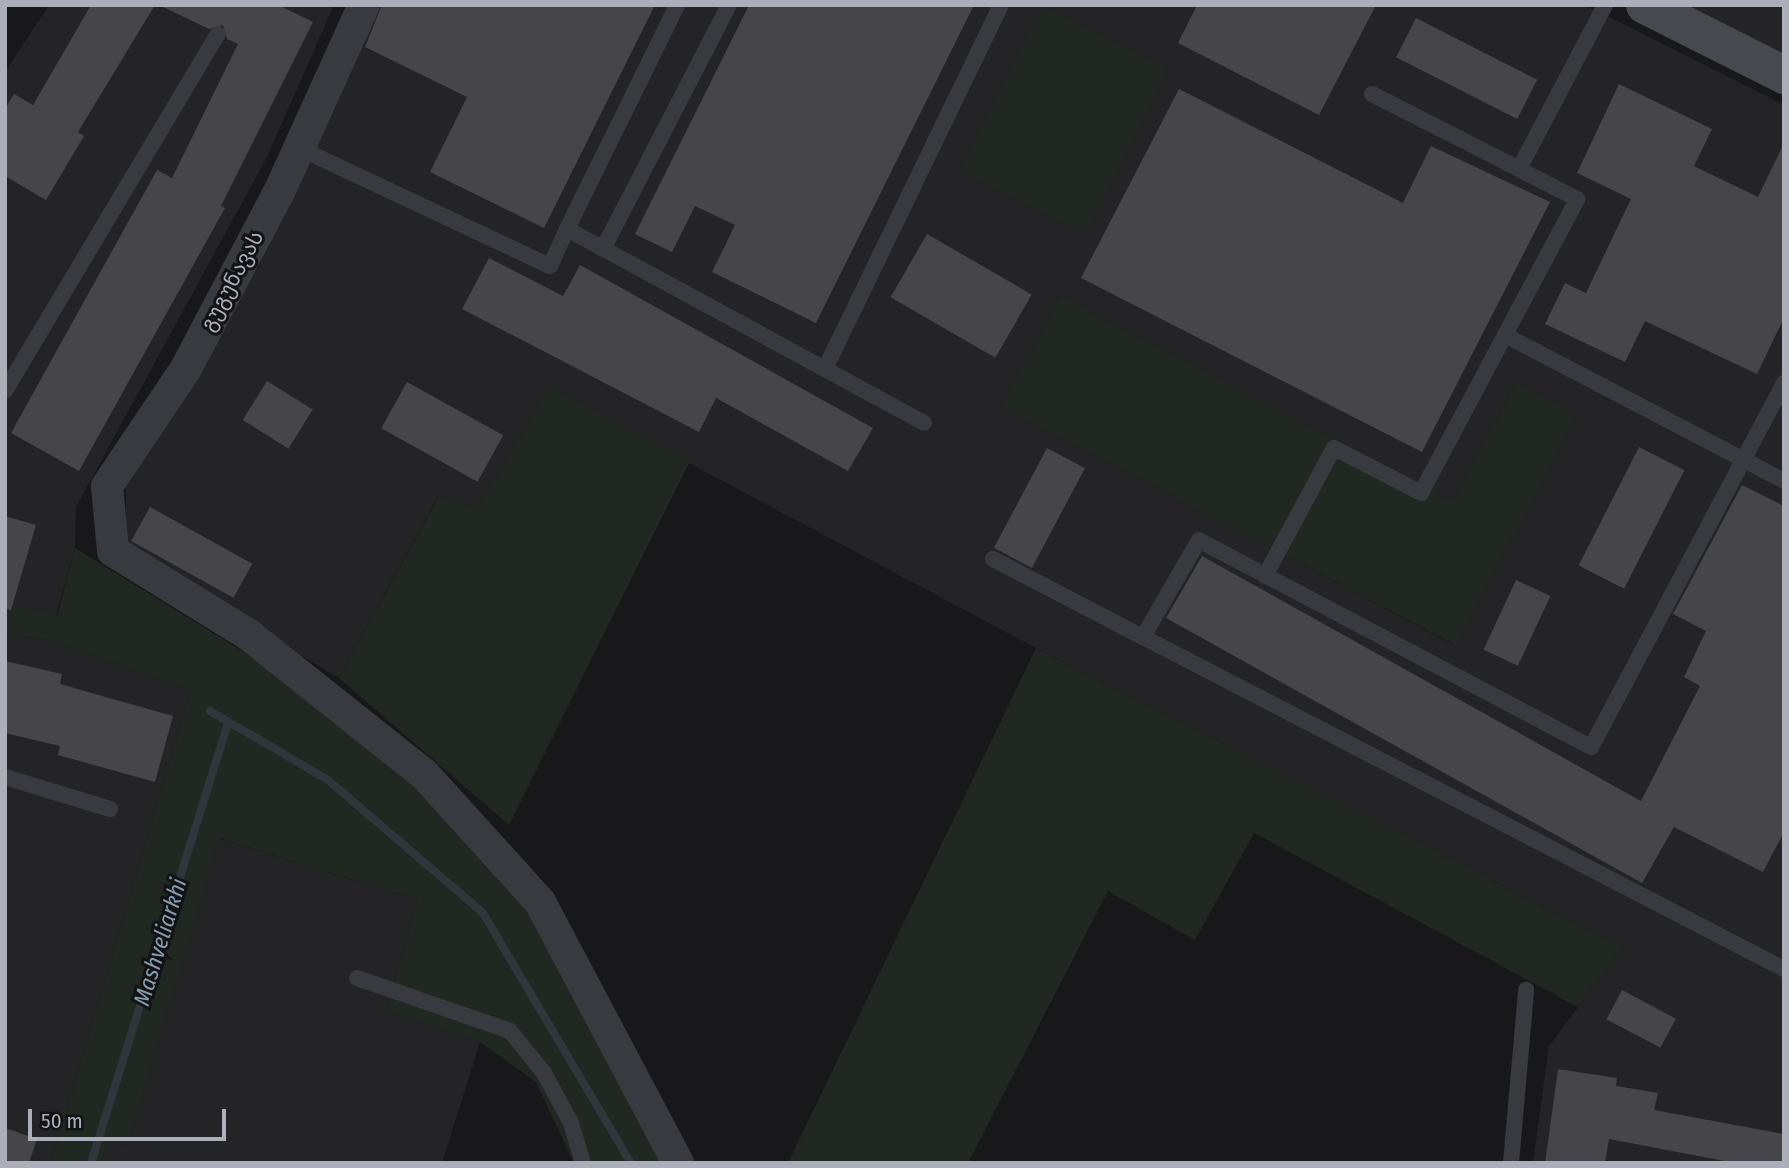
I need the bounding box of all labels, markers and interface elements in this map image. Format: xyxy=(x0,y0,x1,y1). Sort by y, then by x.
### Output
street label: გუგუნავას xyxy=(195,227,269,335)
water label: Mashveliarkhi xyxy=(128,875,192,1009)
scale bar xyxy=(32,1094,229,1138)
text: 50 m xyxy=(41,1108,83,1134)

